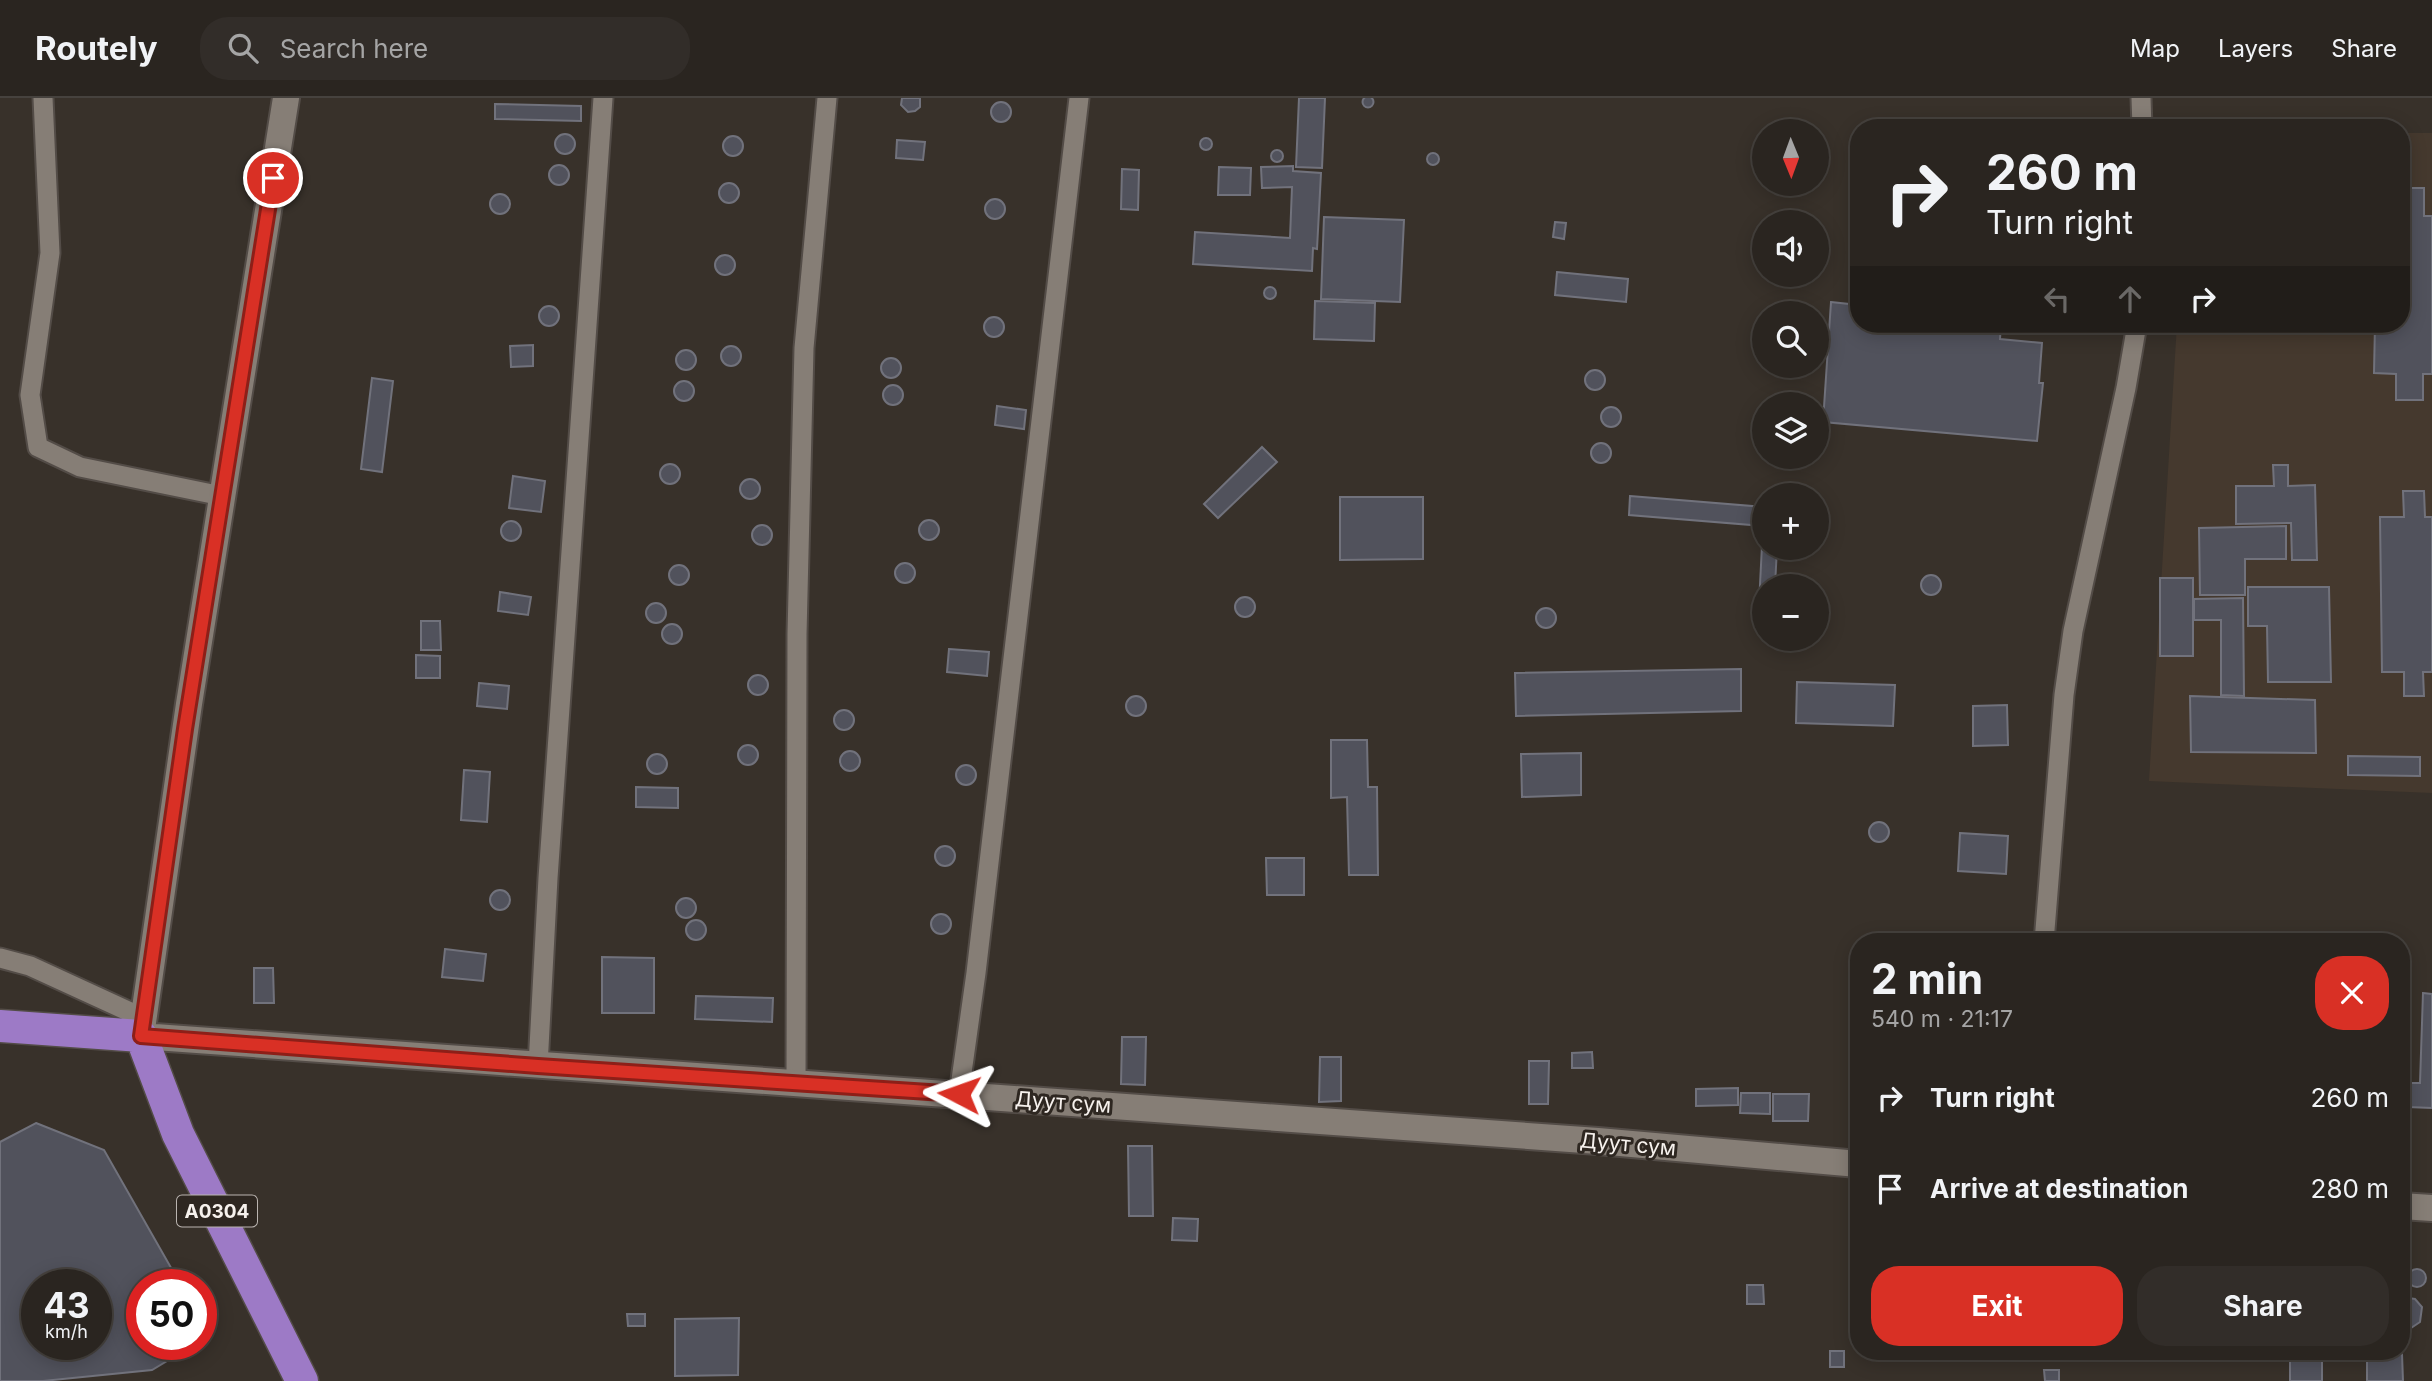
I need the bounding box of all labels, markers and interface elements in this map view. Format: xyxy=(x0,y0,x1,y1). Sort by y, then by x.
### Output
search box xyxy=(200,17,690,80)
text: Routely xyxy=(35,28,158,68)
icon: search xyxy=(224,29,262,67)
text: Search here xyxy=(280,33,428,64)
text: Map xyxy=(2130,34,2180,63)
text: Layers xyxy=(2218,34,2293,63)
text: Share xyxy=(2331,34,2397,63)
north arrow xyxy=(1752,119,1829,196)
map controls xyxy=(1752,119,1829,651)
text: 260 m xyxy=(1986,143,2138,202)
icon: right xyxy=(1871,147,1962,238)
pin xyxy=(243,148,303,208)
icon: arrive xyxy=(254,159,292,197)
text: Turn right xyxy=(1986,203,2133,242)
button: sound xyxy=(1752,210,1829,287)
icon: left xyxy=(2038,280,2076,318)
icon: ahead xyxy=(2111,280,2149,318)
icon: right xyxy=(2184,280,2222,318)
button: search xyxy=(1752,301,1829,378)
button: layers xyxy=(1752,392,1829,469)
button: + xyxy=(1752,483,1829,560)
button: − xyxy=(1752,574,1829,651)
text: 2 min xyxy=(1871,953,1983,1004)
button: close xyxy=(2315,956,2389,1030)
text: 540 m · 21:17 xyxy=(1871,1005,2013,1033)
position arrow xyxy=(922,1057,996,1131)
icon: right xyxy=(1871,1079,1909,1117)
text: Turn right xyxy=(1930,1082,2055,1113)
text: 260 m xyxy=(2311,1082,2389,1113)
street label: Дуут сум xyxy=(1014,1086,1112,1118)
street label: Дуут сум xyxy=(1579,1127,1677,1161)
icon: arrive xyxy=(1871,1170,1909,1208)
text: Arrive at destination xyxy=(1930,1173,2189,1204)
text: 280 m xyxy=(2311,1173,2389,1204)
road number: A0304 xyxy=(177,1196,257,1226)
button: Exit xyxy=(1871,1266,2123,1346)
button: Share xyxy=(2137,1266,2389,1346)
speed limit sign: 50 xyxy=(126,1269,217,1360)
text: 43 xyxy=(43,1284,90,1326)
text: km/h xyxy=(45,1321,88,1342)

